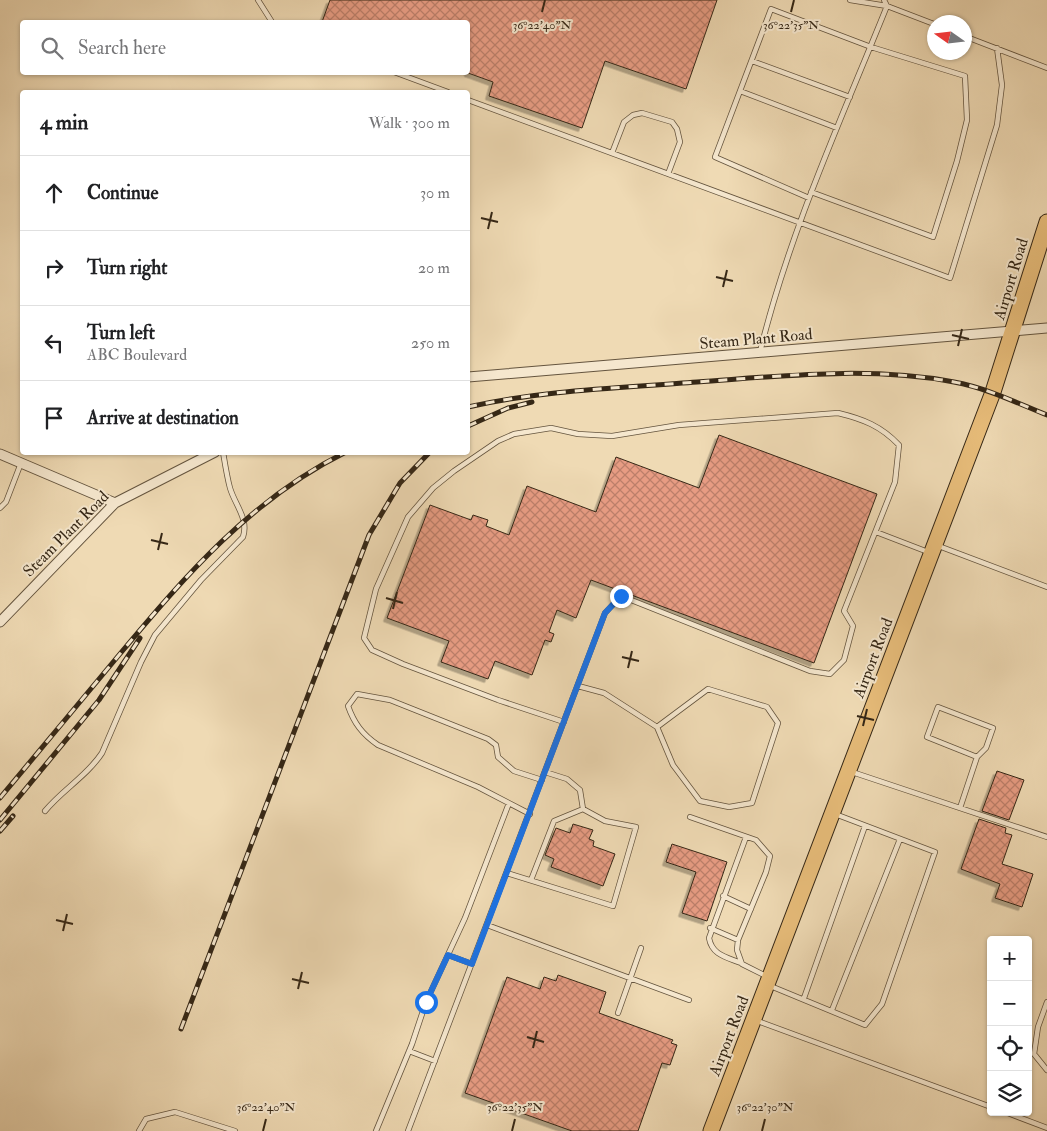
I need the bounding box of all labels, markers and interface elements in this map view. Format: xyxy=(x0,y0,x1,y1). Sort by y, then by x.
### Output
north arrow xyxy=(927,15,972,60)
text: 36°22'40"N xyxy=(513,18,572,33)
text: 36°22'35"N xyxy=(763,18,819,33)
search box xyxy=(20,20,470,75)
icon: search xyxy=(38,34,66,62)
text: Search here xyxy=(78,36,166,60)
text: 4 min xyxy=(40,109,88,136)
text: Walk · 300 m xyxy=(369,113,450,133)
icon: ahead xyxy=(40,179,68,207)
text: Continue xyxy=(87,181,158,205)
text: 30 m xyxy=(420,183,450,203)
street label: Airport Road xyxy=(989,236,1034,323)
icon: right xyxy=(40,254,68,282)
text: Turn right xyxy=(87,256,167,280)
text: 20 m xyxy=(418,258,450,278)
text: Turn left xyxy=(87,321,155,345)
street label: Steam Plant Road xyxy=(699,324,813,354)
icon: left xyxy=(40,329,68,357)
text: 250 m xyxy=(411,333,450,353)
text: ABC Boulevard xyxy=(87,345,187,365)
icon: arrive xyxy=(40,404,68,432)
text: Arrive at destination xyxy=(87,406,239,430)
street label: Steam Plant Road xyxy=(19,487,113,581)
route end xyxy=(610,585,633,608)
street label: Airport Road xyxy=(848,615,898,702)
map controls xyxy=(987,936,1032,1116)
button: + xyxy=(987,936,1032,981)
button: − xyxy=(987,981,1032,1026)
route start xyxy=(415,991,438,1014)
street label: Airport Road xyxy=(704,993,754,1080)
button: locate xyxy=(987,1026,1032,1071)
button: layers xyxy=(987,1071,1032,1116)
text: 36°22'40"N xyxy=(237,1100,296,1115)
text: 36°22'35"N xyxy=(487,1100,543,1115)
text: 36°22'30"N xyxy=(737,1100,794,1115)

